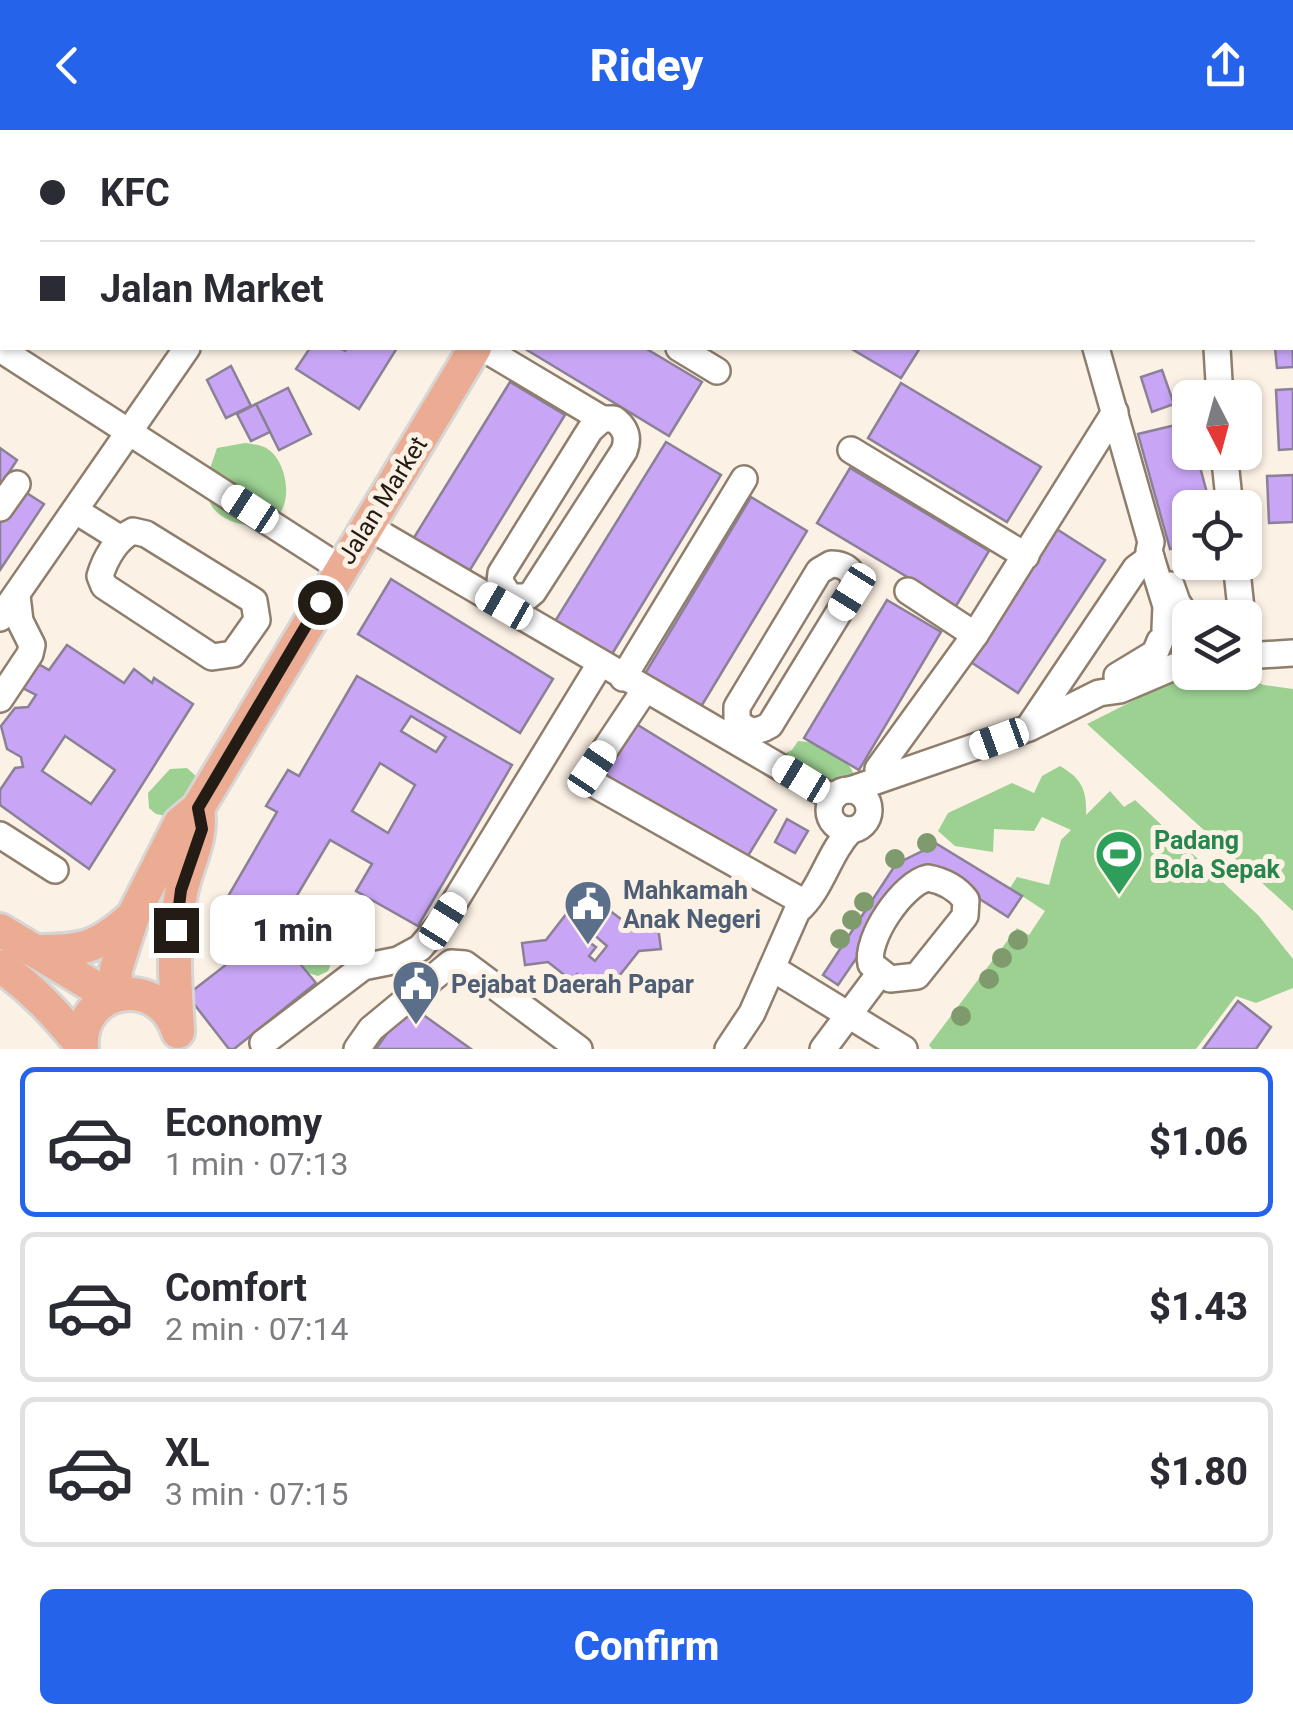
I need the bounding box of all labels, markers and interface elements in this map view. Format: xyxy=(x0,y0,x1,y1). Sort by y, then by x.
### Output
icon: back xyxy=(40,38,95,93)
icon: share xyxy=(1198,38,1253,93)
text: Ridey xyxy=(590,39,703,92)
text: KFC xyxy=(100,171,170,215)
text: Jalan Market xyxy=(100,267,324,311)
north arrow xyxy=(1172,380,1262,470)
map controls xyxy=(1172,380,1262,690)
street label: Jalan Market xyxy=(332,431,433,569)
car xyxy=(217,480,283,538)
button: locate xyxy=(1172,490,1262,580)
car xyxy=(823,559,881,625)
car xyxy=(471,578,537,634)
route start xyxy=(298,580,343,625)
button: layers xyxy=(1172,600,1262,690)
car xyxy=(966,715,1032,763)
car xyxy=(563,736,621,802)
car xyxy=(768,751,834,807)
place label: Padang Bola Sepak xyxy=(1154,826,1281,884)
sports icon: Padang Bola Sepak xyxy=(1093,828,1145,896)
place label: Mahkamah Anak Negeri xyxy=(623,876,761,934)
public building icon: Mahkamah Anak Negeri xyxy=(562,878,614,946)
car xyxy=(414,888,472,954)
callout: 1 min xyxy=(211,895,376,965)
route end xyxy=(154,908,199,953)
text: 1 min xyxy=(252,911,333,949)
public building icon: Pejabat Daerah Papar xyxy=(390,958,442,1026)
place label: Pejabat Daerah Papar xyxy=(451,970,694,999)
icon: car xyxy=(45,1097,135,1187)
text: Economy xyxy=(165,1101,322,1145)
text: $1.06 xyxy=(1149,1120,1248,1164)
text: 1 min · 07:13 xyxy=(165,1145,348,1183)
icon: car xyxy=(45,1262,135,1352)
text: Comfort xyxy=(165,1266,307,1310)
text: $1.43 xyxy=(1149,1285,1248,1329)
text: 2 min · 07:14 xyxy=(165,1310,348,1348)
icon: car xyxy=(45,1427,135,1517)
text: XL xyxy=(165,1431,210,1475)
text: $1.80 xyxy=(1149,1450,1248,1494)
text: 3 min · 07:15 xyxy=(165,1475,348,1513)
button: Confirm xyxy=(40,1589,1253,1704)

